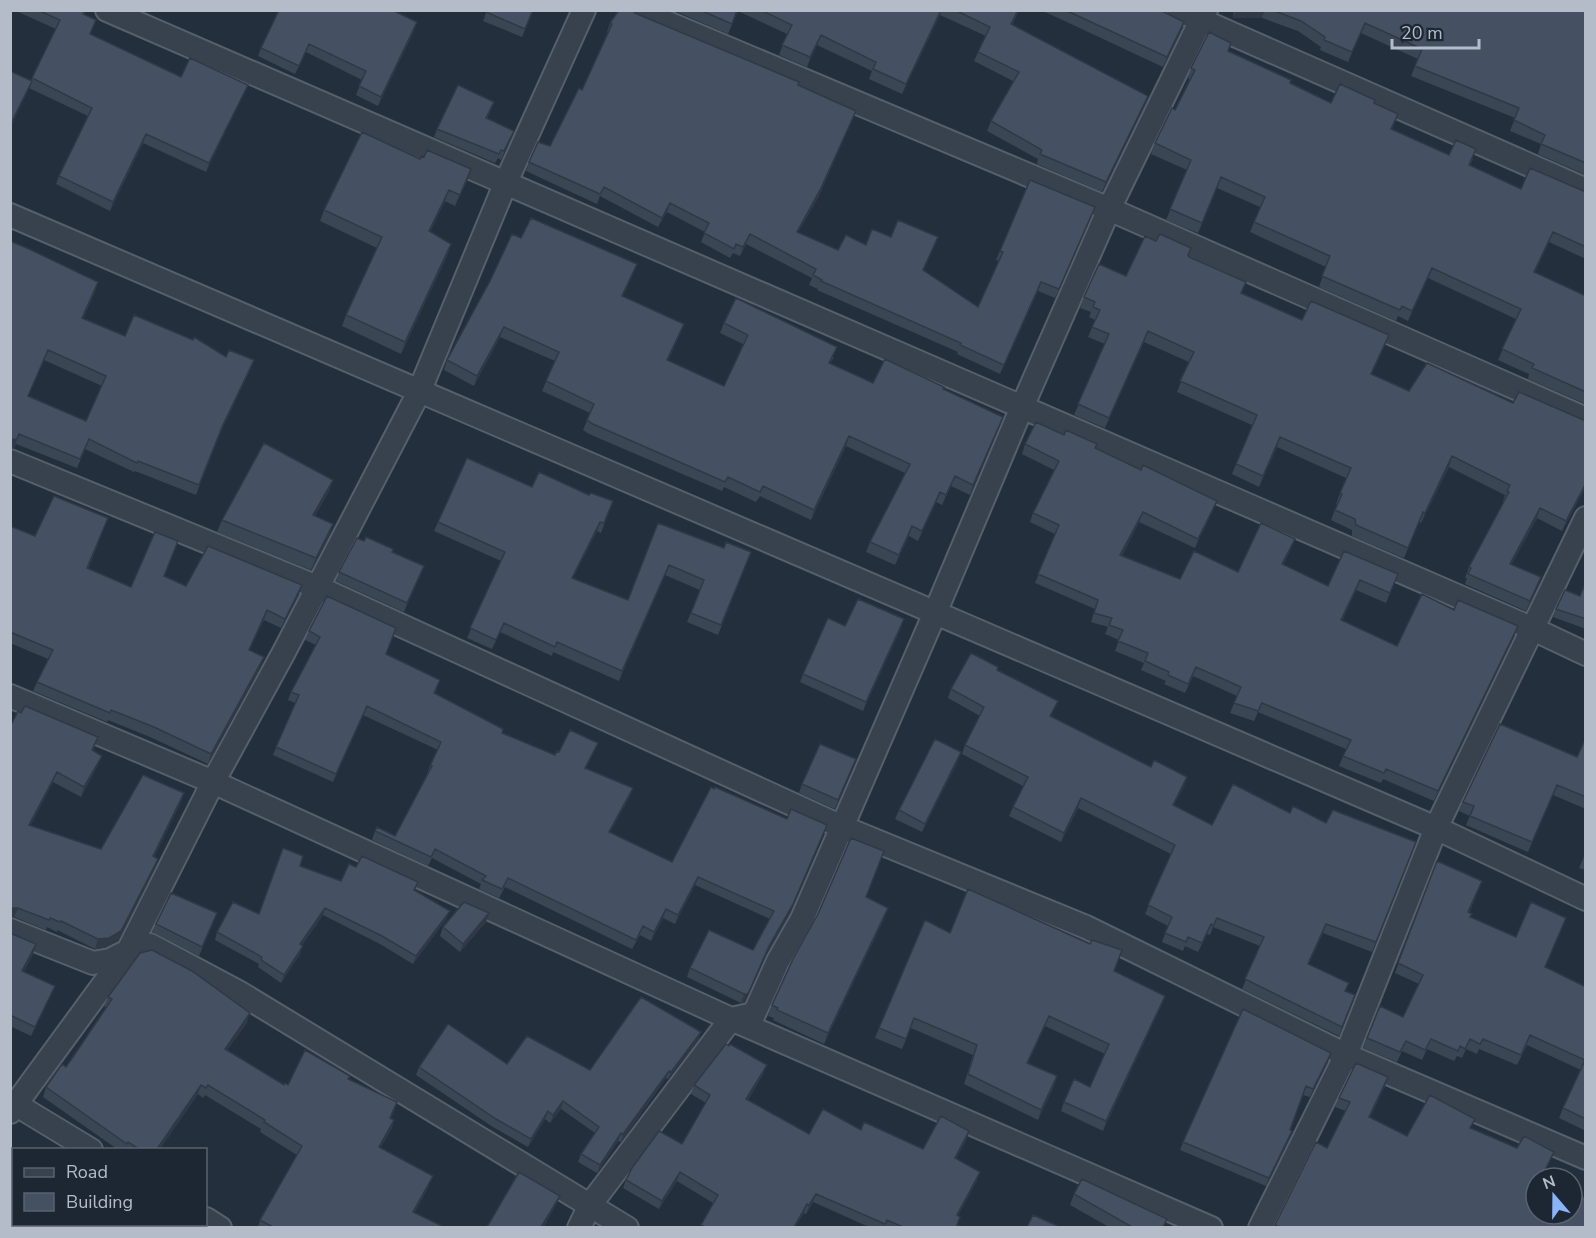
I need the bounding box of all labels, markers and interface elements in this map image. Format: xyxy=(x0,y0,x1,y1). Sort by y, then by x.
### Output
scale bar xyxy=(1392,12,1479,50)
text: 20 m xyxy=(1401,21,1443,45)
legend xyxy=(12,1148,207,1226)
text: Road xyxy=(66,1160,108,1184)
north arrow xyxy=(1524,1166,1584,1226)
text: N xyxy=(1540,1170,1559,1195)
text: Building xyxy=(66,1190,133,1214)

